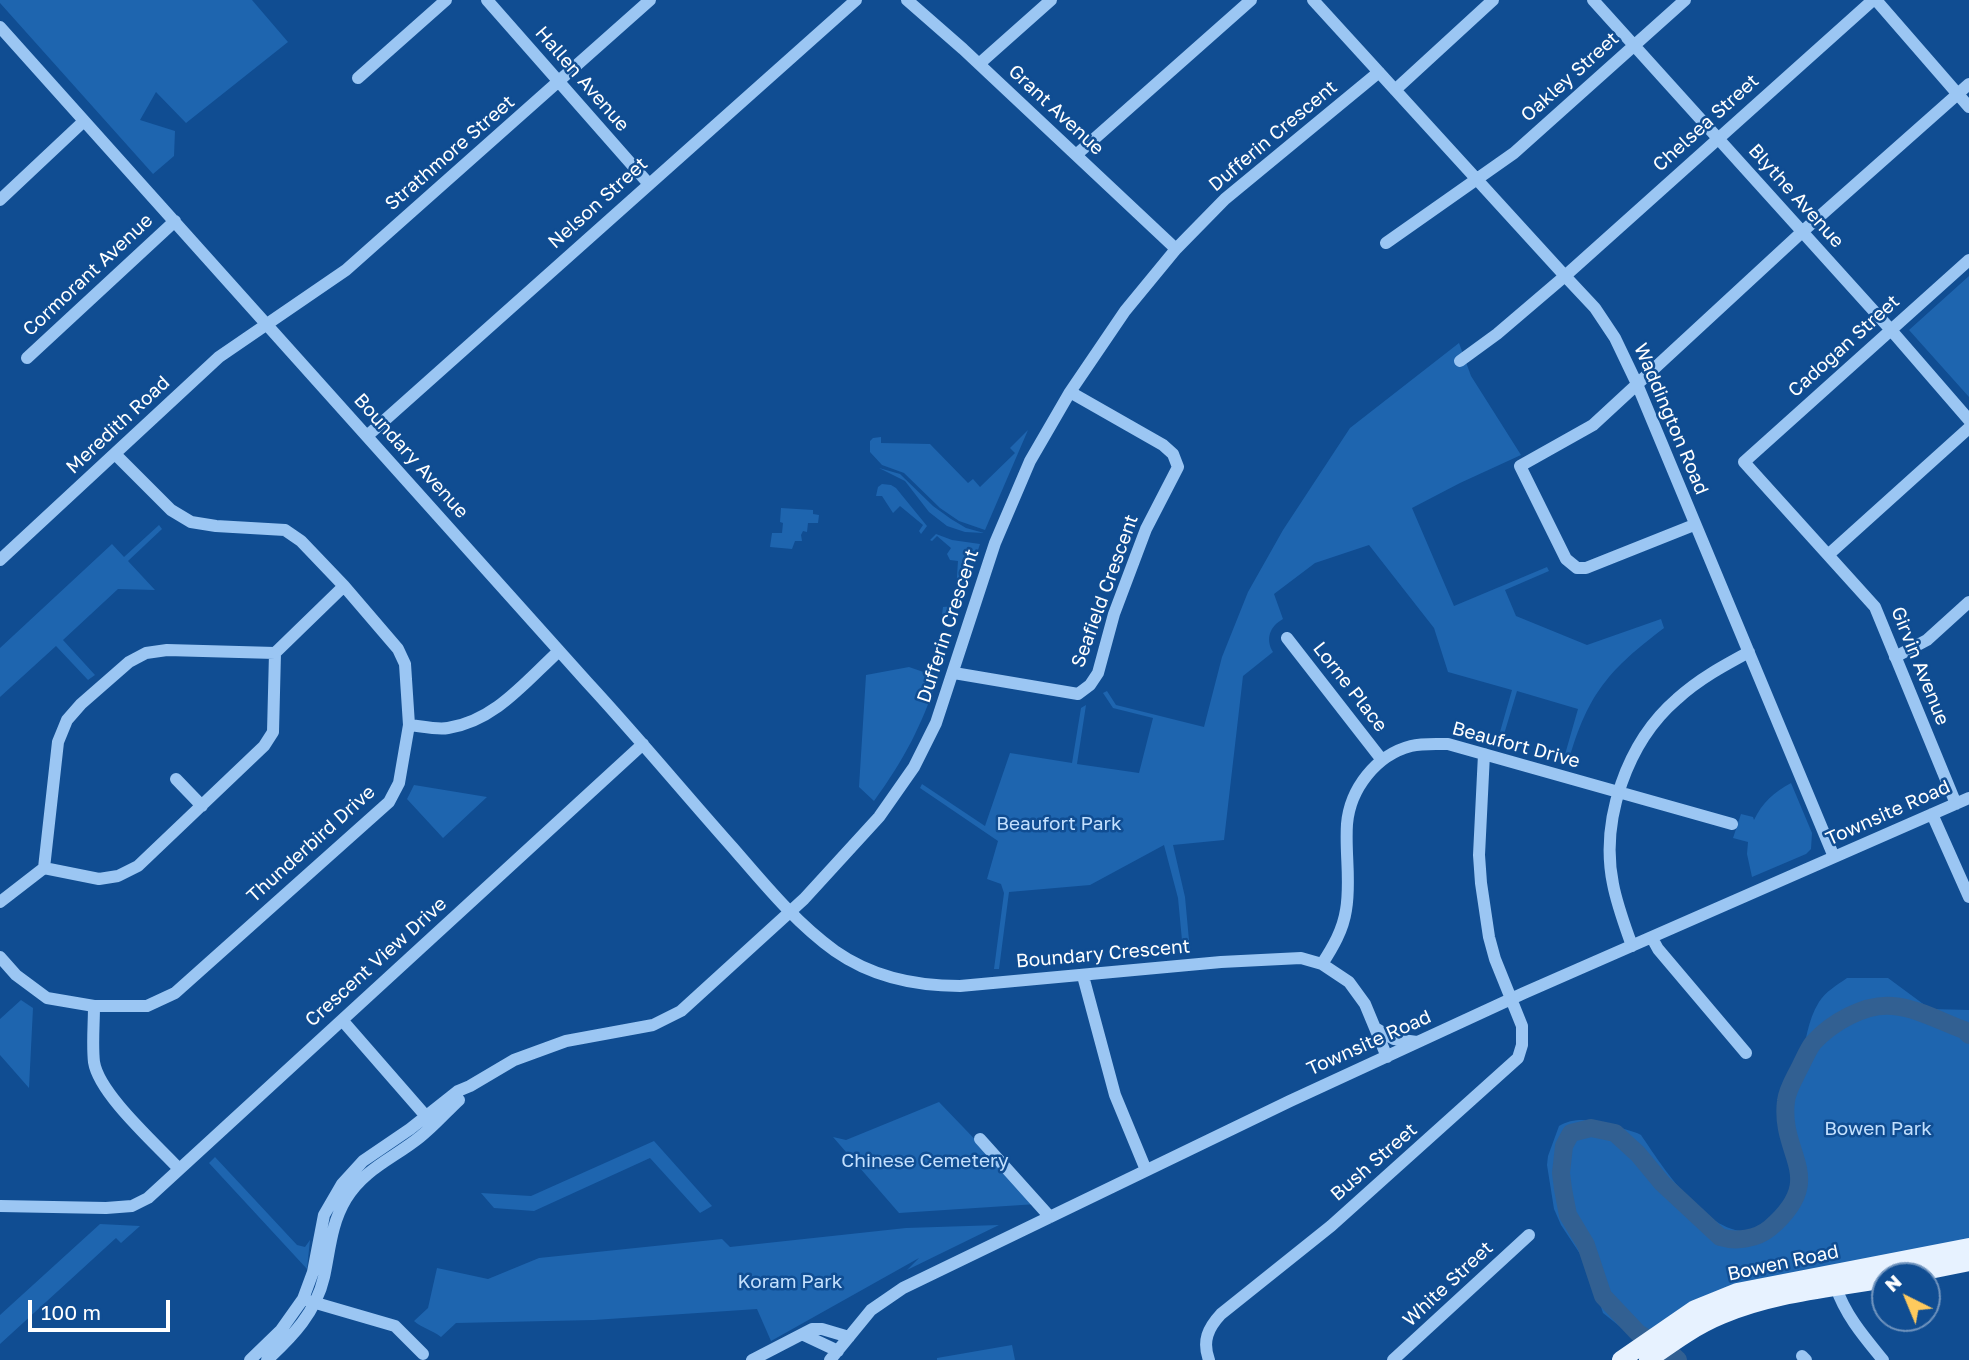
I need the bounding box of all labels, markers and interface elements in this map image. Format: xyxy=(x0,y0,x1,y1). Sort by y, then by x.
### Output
street label: Hallen Avenue xyxy=(530,22,634,136)
street label: Oakley Street xyxy=(1516,27,1624,127)
street label: Grant Avenue xyxy=(1004,60,1108,160)
street label: Chelsea Street xyxy=(1648,70,1764,176)
street label: Dufferin Crescent xyxy=(1204,76,1342,196)
street label: Strathmore Street xyxy=(381,91,519,215)
street label: Blythe Avenue xyxy=(1743,139,1849,253)
street label: Nelson Street xyxy=(544,152,652,254)
street label: Cormorant Avenue xyxy=(18,209,158,341)
street label: Cadogan Street xyxy=(1784,290,1904,402)
street label: Waddington Road xyxy=(1629,340,1713,498)
street label: Meredith Road xyxy=(62,371,174,479)
street label: Boundary Avenue xyxy=(349,389,473,523)
street label: Seafield Crescent xyxy=(1067,511,1143,671)
street label: Dufferin Crescent xyxy=(912,546,984,706)
street label: Girvin Avenue xyxy=(1886,603,1954,729)
street label: Lorne Place xyxy=(1308,638,1392,736)
street label: Beaufort Drive xyxy=(1450,717,1582,773)
street label: Townsite Road xyxy=(1822,775,1954,851)
street label: Thunderbird Drive xyxy=(242,781,380,907)
park label: Beaufort Park xyxy=(996,813,1122,835)
street label: Crescent View Drive xyxy=(301,893,451,1031)
street label: Boundary Crescent xyxy=(1015,935,1191,973)
street label: Townsite Road xyxy=(1303,1005,1435,1081)
street label: Bush Street xyxy=(1326,1118,1422,1206)
park label: Bowen Park xyxy=(1824,1118,1932,1140)
park label: Chinese Cemetery xyxy=(841,1150,1009,1172)
street label: White Street xyxy=(1398,1237,1498,1331)
street label: Bowen Road xyxy=(1725,1240,1841,1286)
north arrow xyxy=(1871,1262,1941,1332)
text: N xyxy=(1880,1269,1906,1296)
park label: Koram Park xyxy=(738,1271,842,1293)
scale bar xyxy=(32,1286,173,1330)
text: 100 m xyxy=(41,1299,101,1325)

